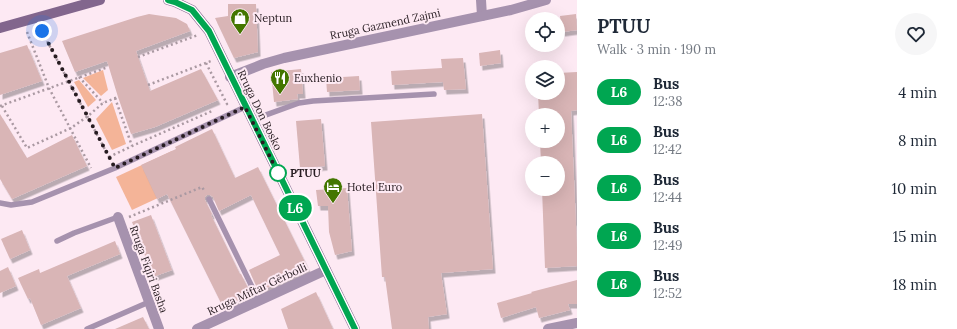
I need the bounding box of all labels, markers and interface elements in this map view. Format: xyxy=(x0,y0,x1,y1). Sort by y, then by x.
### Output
street label: Rruga Gazmend Zajmi xyxy=(328,5,442,43)
shop icon: Neptun xyxy=(229,7,251,35)
place label: Neptun xyxy=(254,11,293,25)
map controls xyxy=(525,12,565,196)
button: locate xyxy=(525,12,565,52)
button: heart xyxy=(895,13,937,55)
text: PTUU xyxy=(597,14,650,38)
your location xyxy=(32,21,52,41)
text: Walk · 3 min · 190 m xyxy=(597,41,716,58)
button: layers xyxy=(525,60,565,100)
restaurant icon: Euxhenio xyxy=(269,67,291,95)
street label: Rruga Don Bosko xyxy=(234,68,286,152)
place label: Euxhenio xyxy=(294,71,342,85)
text: Bus xyxy=(653,74,679,93)
text: L6 xyxy=(611,83,627,101)
text: 4 min xyxy=(898,83,937,102)
text: 12:38 xyxy=(653,93,683,110)
button: + xyxy=(525,108,565,148)
text: Bus xyxy=(653,122,679,141)
text: L6 xyxy=(611,131,627,149)
text: 8 min xyxy=(898,131,937,150)
text: 12:42 xyxy=(653,141,682,158)
button: − xyxy=(525,156,565,196)
marker: PTUU xyxy=(269,164,287,182)
place label: PTUU xyxy=(290,166,322,180)
text: Bus xyxy=(653,170,679,189)
hotel icon: Hotel Euro xyxy=(322,176,344,204)
text: L6 xyxy=(611,179,627,197)
text: 10 min xyxy=(892,179,937,198)
place label: Hotel Euro xyxy=(347,180,402,194)
text: 12:44 xyxy=(653,189,682,206)
line badge: L6 xyxy=(277,195,313,221)
text: L6 xyxy=(287,199,303,217)
text: Bus xyxy=(653,218,679,237)
street label: Rruga Fiqiri Basha xyxy=(127,223,171,315)
text: L6 xyxy=(611,227,627,245)
text: 15 min xyxy=(893,227,937,246)
text: 12:49 xyxy=(653,237,683,254)
street label: Rruga Miftar Gërbolli xyxy=(205,260,309,318)
text: Bus xyxy=(653,266,679,285)
text: L6 xyxy=(611,275,627,293)
text: 18 min xyxy=(892,275,937,294)
text: 12:52 xyxy=(653,285,682,302)

